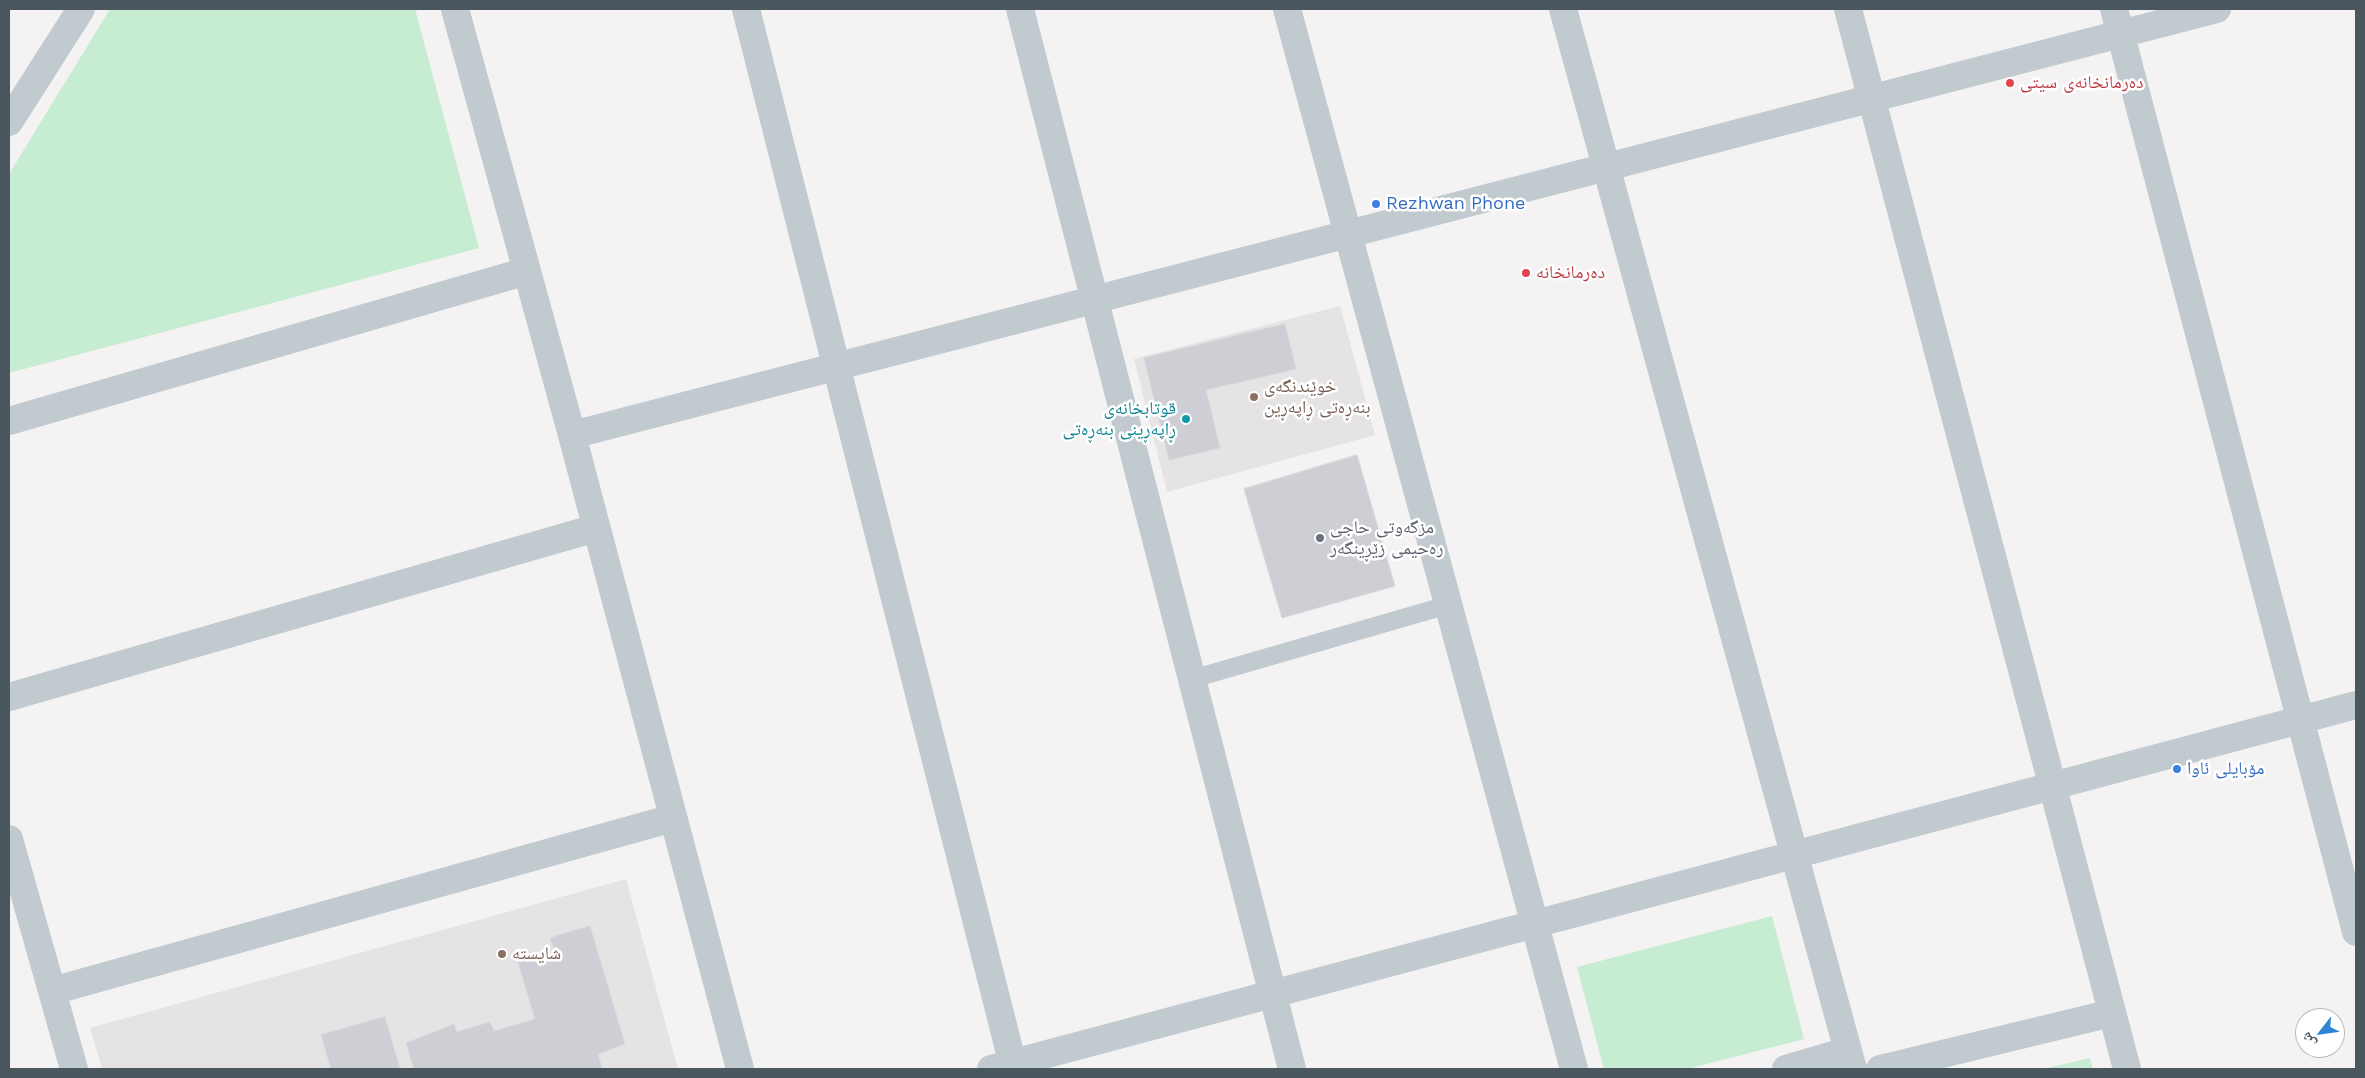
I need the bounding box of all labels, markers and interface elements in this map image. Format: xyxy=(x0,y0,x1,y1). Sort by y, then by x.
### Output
place label: دەرمانخانەی سیتی xyxy=(2020,72,2144,94)
marker: دەرمانخانەی سیتی xyxy=(2004,77,2016,89)
place label: Rezhwan Phone xyxy=(1386,193,1525,215)
marker: Rezhwan Phone xyxy=(1370,198,1382,210)
place label: دەرمانخانە xyxy=(1536,262,1605,284)
marker: دەرمانخانە xyxy=(1520,267,1532,279)
place label: خوێندنگەی بنەڕەتی ڕاپەڕین xyxy=(1264,376,1371,418)
marker: خوێندنگەی بنەڕەتی ڕاپەڕین xyxy=(1248,391,1260,403)
place label: قوتابخانەی ڕاپەڕینی بنەڕەتی xyxy=(1062,398,1176,440)
marker: قوتابخانەی ڕاپەڕینی بنەڕەتی xyxy=(1180,413,1192,425)
place label: مزگەوتی حاجی رەحیمی زێڕینگەر xyxy=(1330,517,1443,560)
marker: مزگەوتی حاجی رەحیمی زێڕینگەر xyxy=(1314,532,1326,544)
place label: مۆبایلی ئاوا xyxy=(2187,758,2264,780)
marker: مۆبایلی ئاوا xyxy=(2171,763,2183,775)
place label: شایستە xyxy=(512,943,561,965)
marker: شایستە xyxy=(496,948,508,960)
north arrow xyxy=(2295,1008,2345,1058)
text: ش xyxy=(2297,1030,2319,1050)

